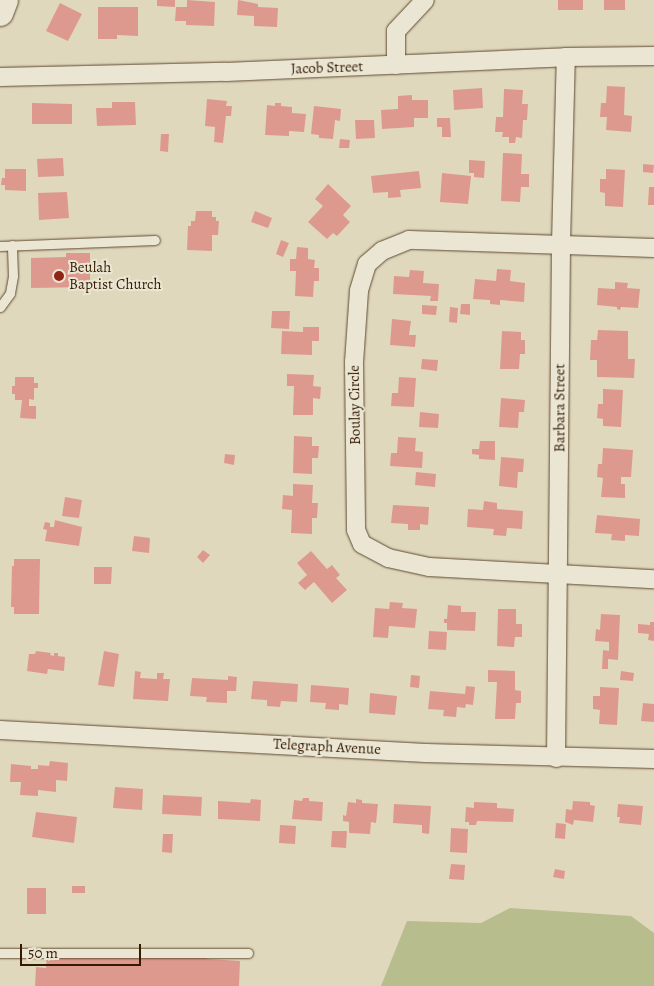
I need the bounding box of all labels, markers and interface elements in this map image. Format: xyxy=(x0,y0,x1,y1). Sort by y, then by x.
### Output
street label: Jacob Street xyxy=(290,58,364,78)
place label: Beulah Baptist Church xyxy=(69,258,161,293)
marker: Beulah Baptist Church xyxy=(53,270,65,282)
street label: Barbara Street xyxy=(551,364,569,452)
street label: Boulay Circle xyxy=(345,365,365,445)
street label: Telegraph Avenue xyxy=(273,735,381,759)
scale bar xyxy=(22,934,144,966)
text: 50 m xyxy=(28,943,58,963)

